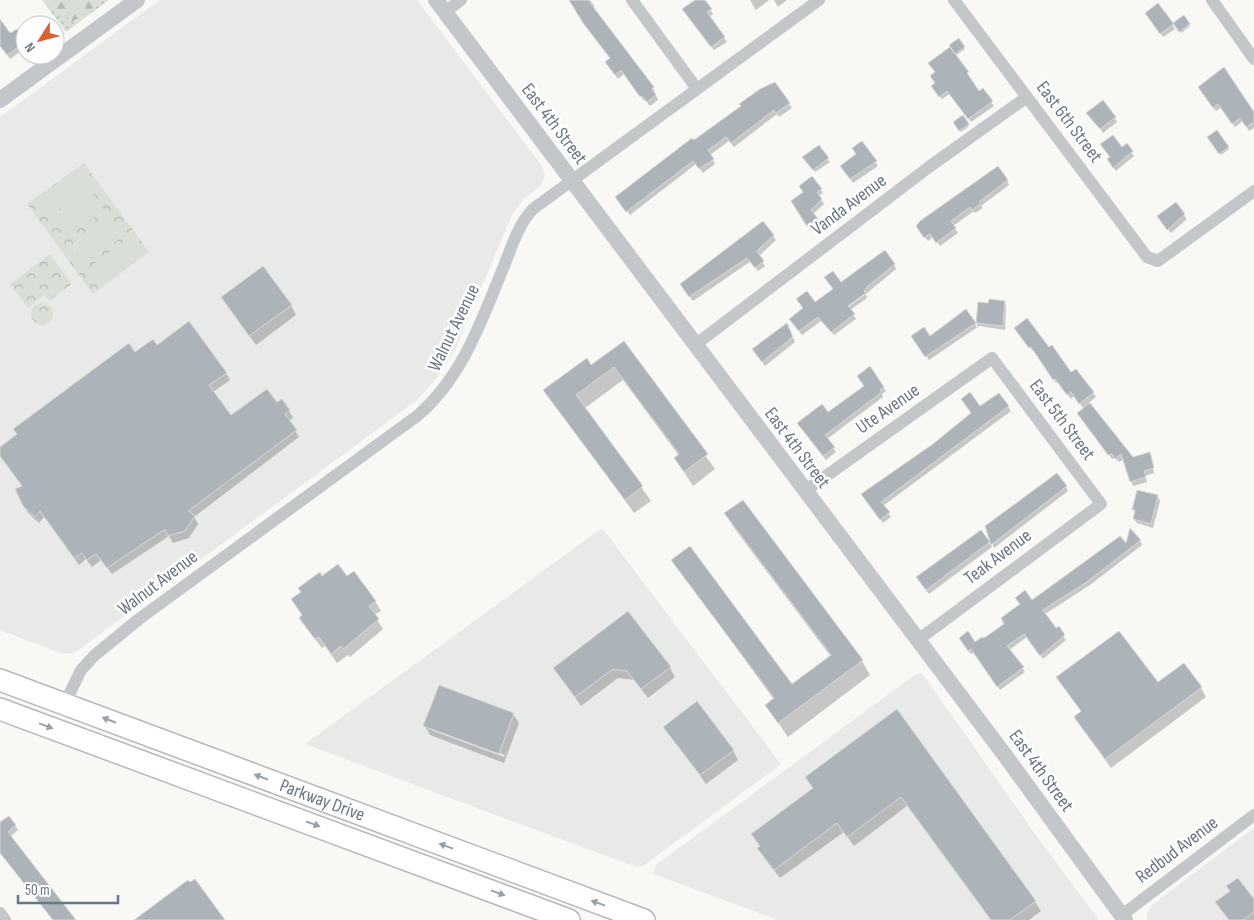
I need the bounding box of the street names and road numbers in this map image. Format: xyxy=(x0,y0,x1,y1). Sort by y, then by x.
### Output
street label: East 6th Street xyxy=(1031,77,1107,167)
street label: East 4th Street xyxy=(516,79,592,169)
street label: Vanda Avenue xyxy=(807,169,891,241)
street label: Walnut Avenue xyxy=(423,281,485,375)
street label: East 5th Street xyxy=(1024,375,1100,465)
street label: Ute Avenue xyxy=(852,379,924,439)
street label: East 4th Street xyxy=(759,403,835,493)
street label: Teak Avenue xyxy=(960,524,1036,590)
street label: Walnut Avenue xyxy=(114,546,202,620)
street label: East 4th Street xyxy=(1004,726,1078,817)
street label: Parkway Drive xyxy=(277,774,368,826)
street label: Redbud Avenue xyxy=(1131,812,1223,888)

